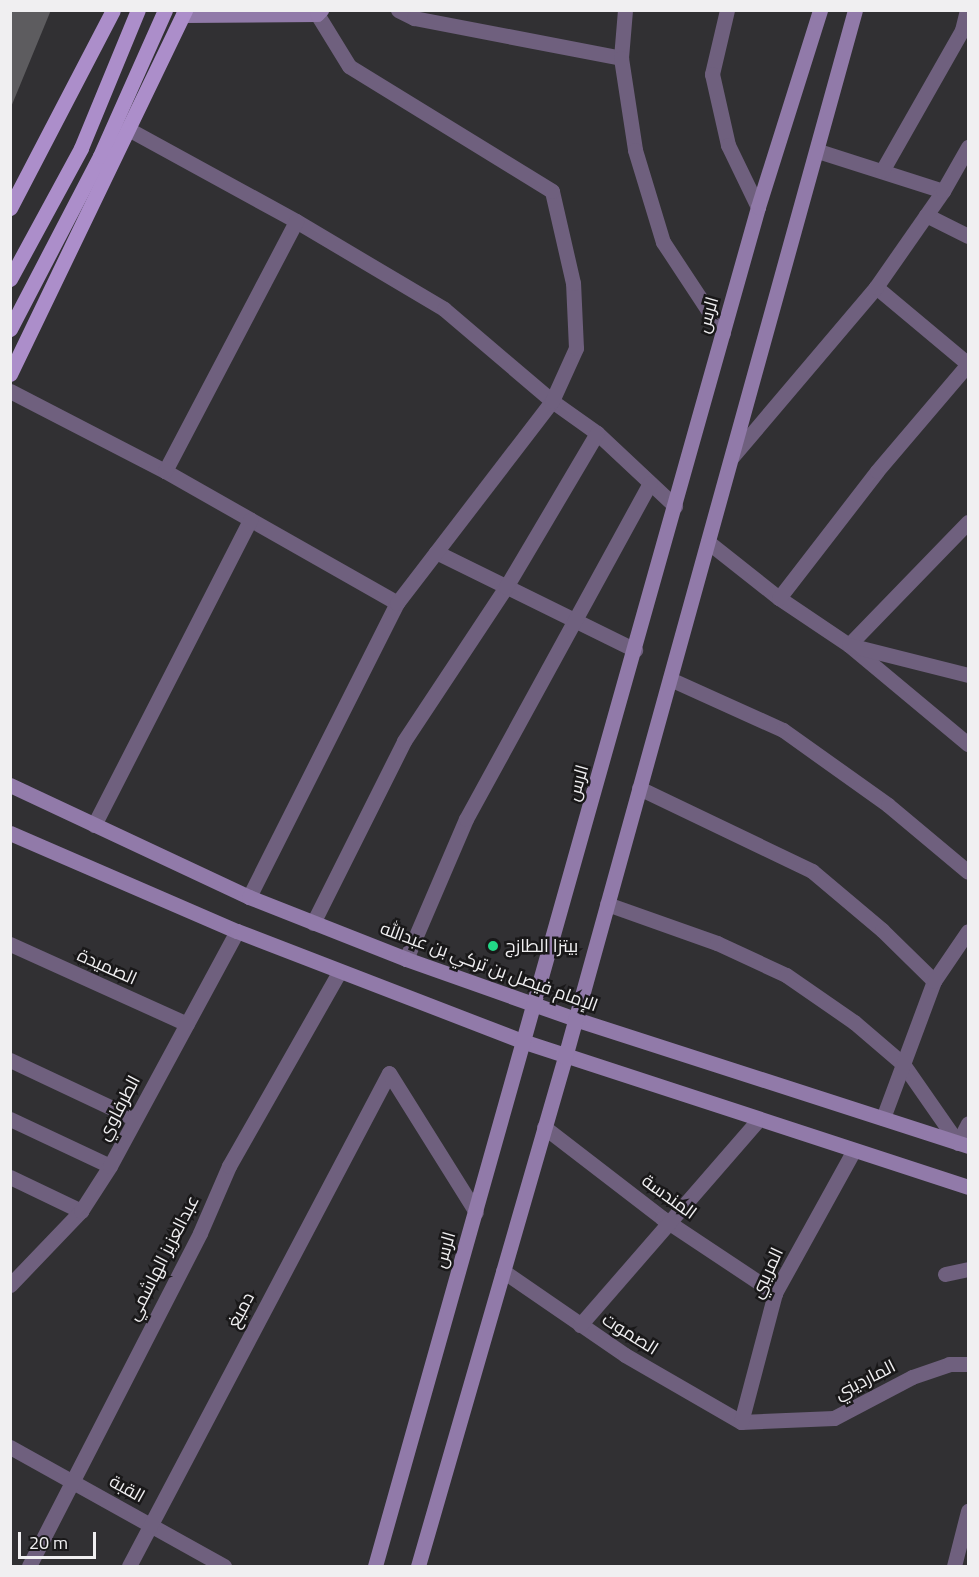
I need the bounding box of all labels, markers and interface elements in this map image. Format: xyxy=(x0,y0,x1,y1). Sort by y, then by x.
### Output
street label: الرس xyxy=(693,294,723,336)
street label: الرس xyxy=(563,762,593,804)
street label: الإمام فيصل بن تركي بن عبدالله xyxy=(377,918,601,1016)
place label: بيتزا الطازج xyxy=(505,935,578,957)
marker: بيتزا الطازج xyxy=(486,939,500,953)
street label: الصميدة xyxy=(74,944,140,990)
street label: الطرفاوي xyxy=(93,1072,145,1144)
street label: المندسة xyxy=(638,1170,700,1224)
street label: عبدالعزيز الهاشمي xyxy=(122,1192,204,1324)
street label: الرس xyxy=(430,1229,460,1271)
street label: المريبي xyxy=(746,1244,788,1302)
street label: دميغ xyxy=(223,1289,259,1331)
street label: الصموت xyxy=(598,1308,662,1360)
street label: المارديني xyxy=(831,1356,899,1404)
street label: القبة xyxy=(106,1471,148,1507)
scale bar xyxy=(21,1520,99,1558)
text: 20 m xyxy=(29,1529,68,1556)

